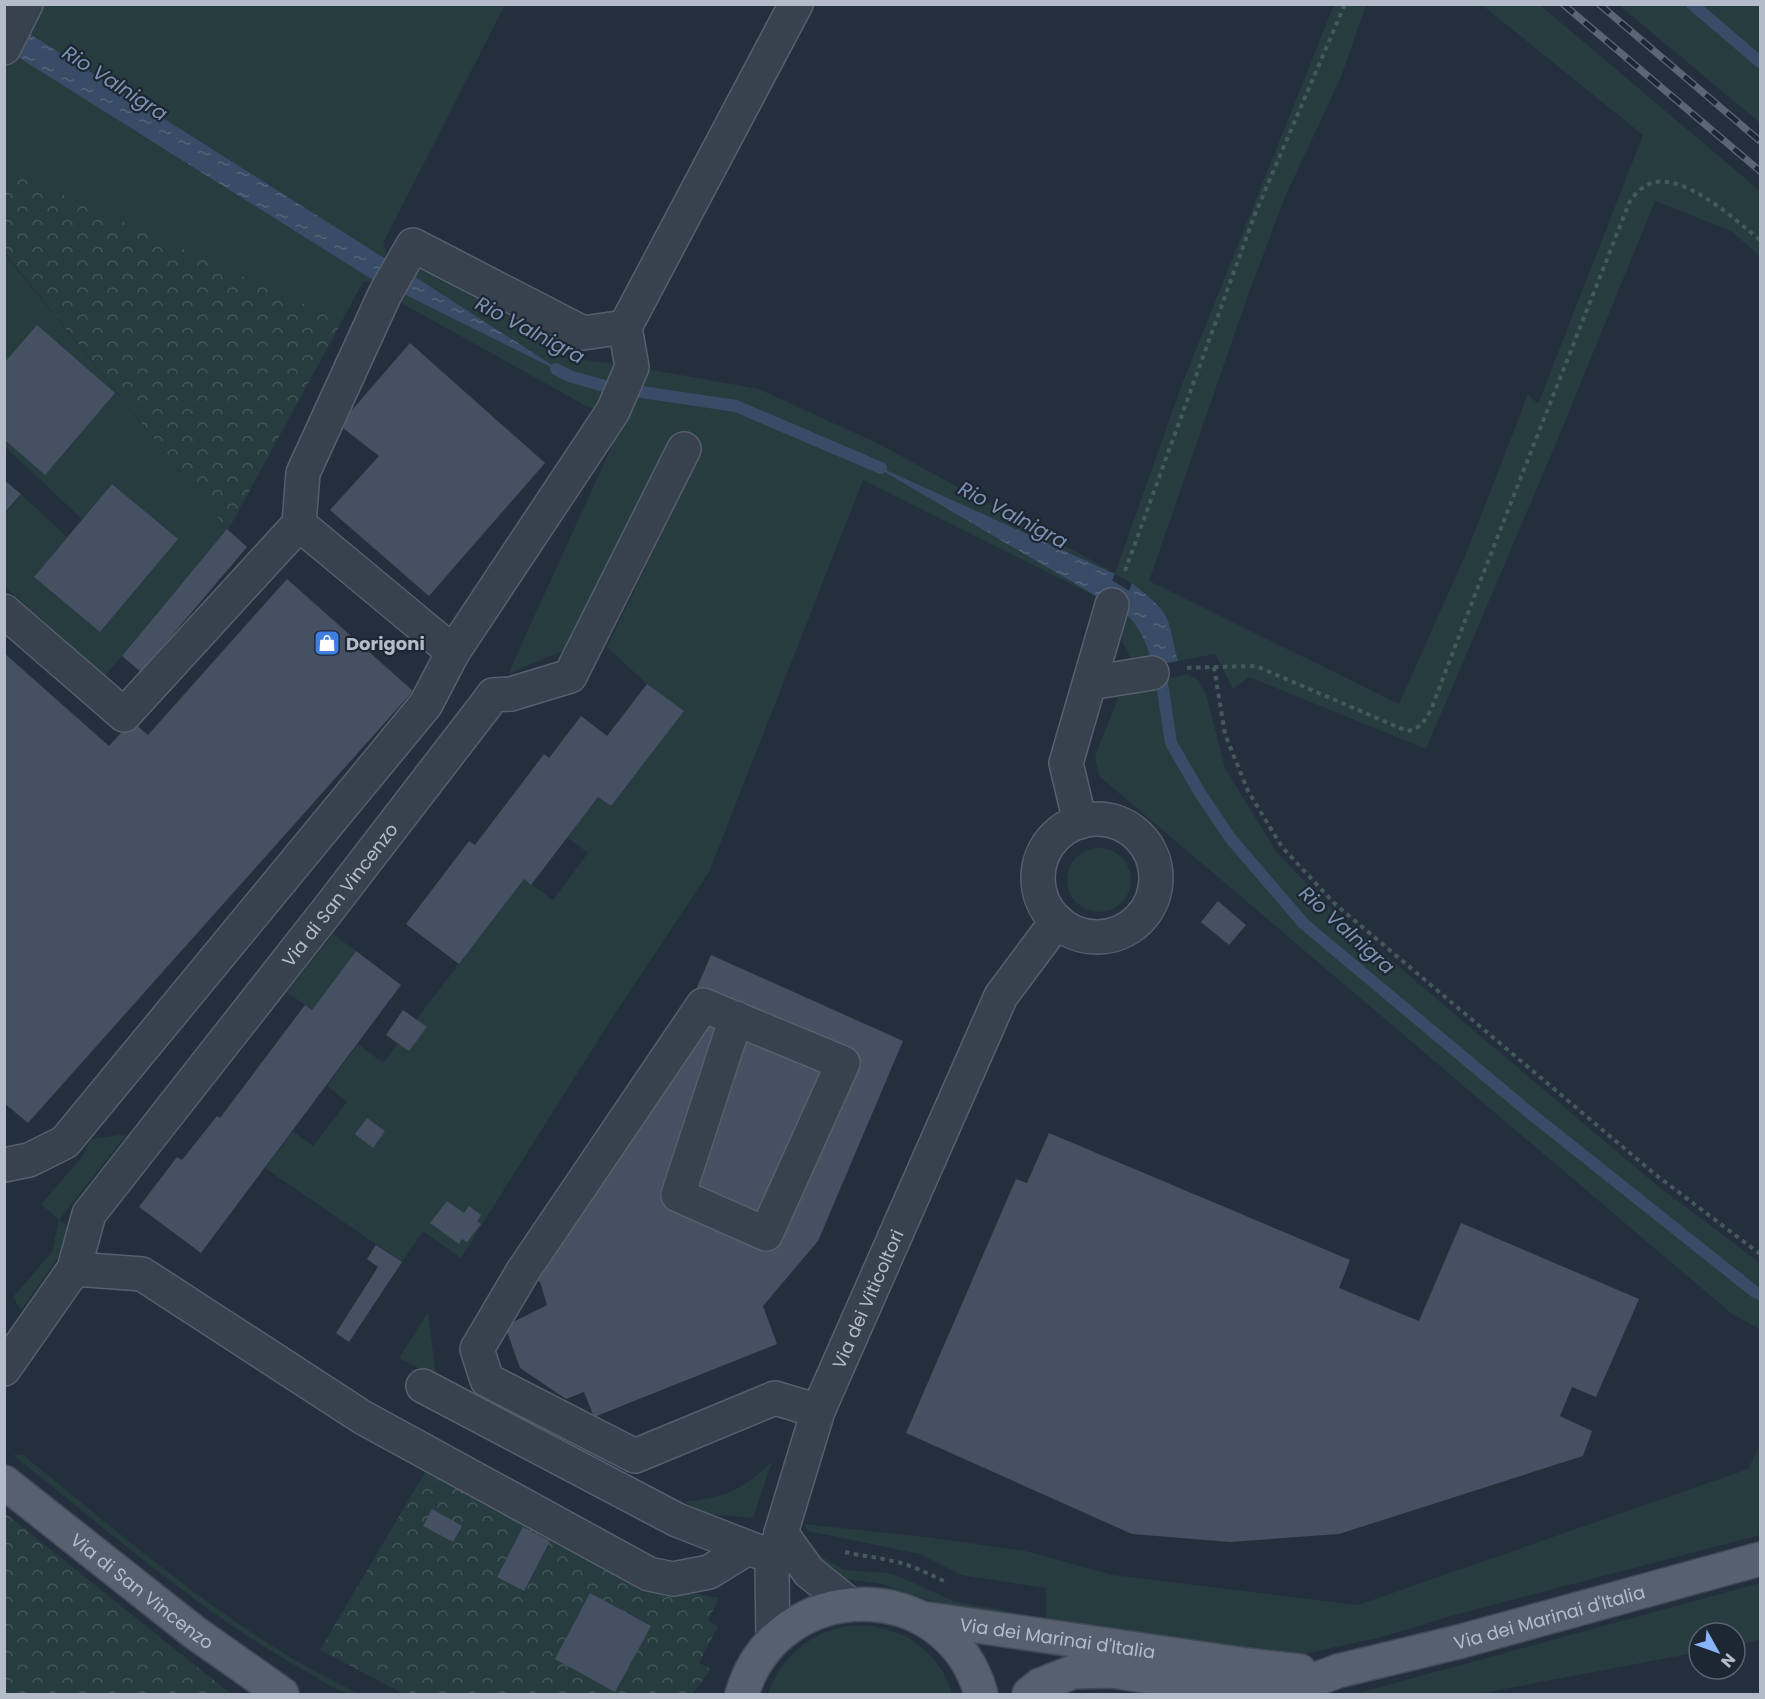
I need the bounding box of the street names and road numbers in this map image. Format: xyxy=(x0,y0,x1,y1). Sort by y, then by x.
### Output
street label: Via di San Vincenzo xyxy=(276,818,403,972)
street label: Via dei Viticoltori xyxy=(826,1225,909,1373)
street label: Via di San Vincenzo xyxy=(65,1527,219,1655)
street label: Via dei Marinai d'Italia xyxy=(1451,1579,1648,1655)
street label: Via dei Marinai d'Italia xyxy=(958,1611,1157,1664)

